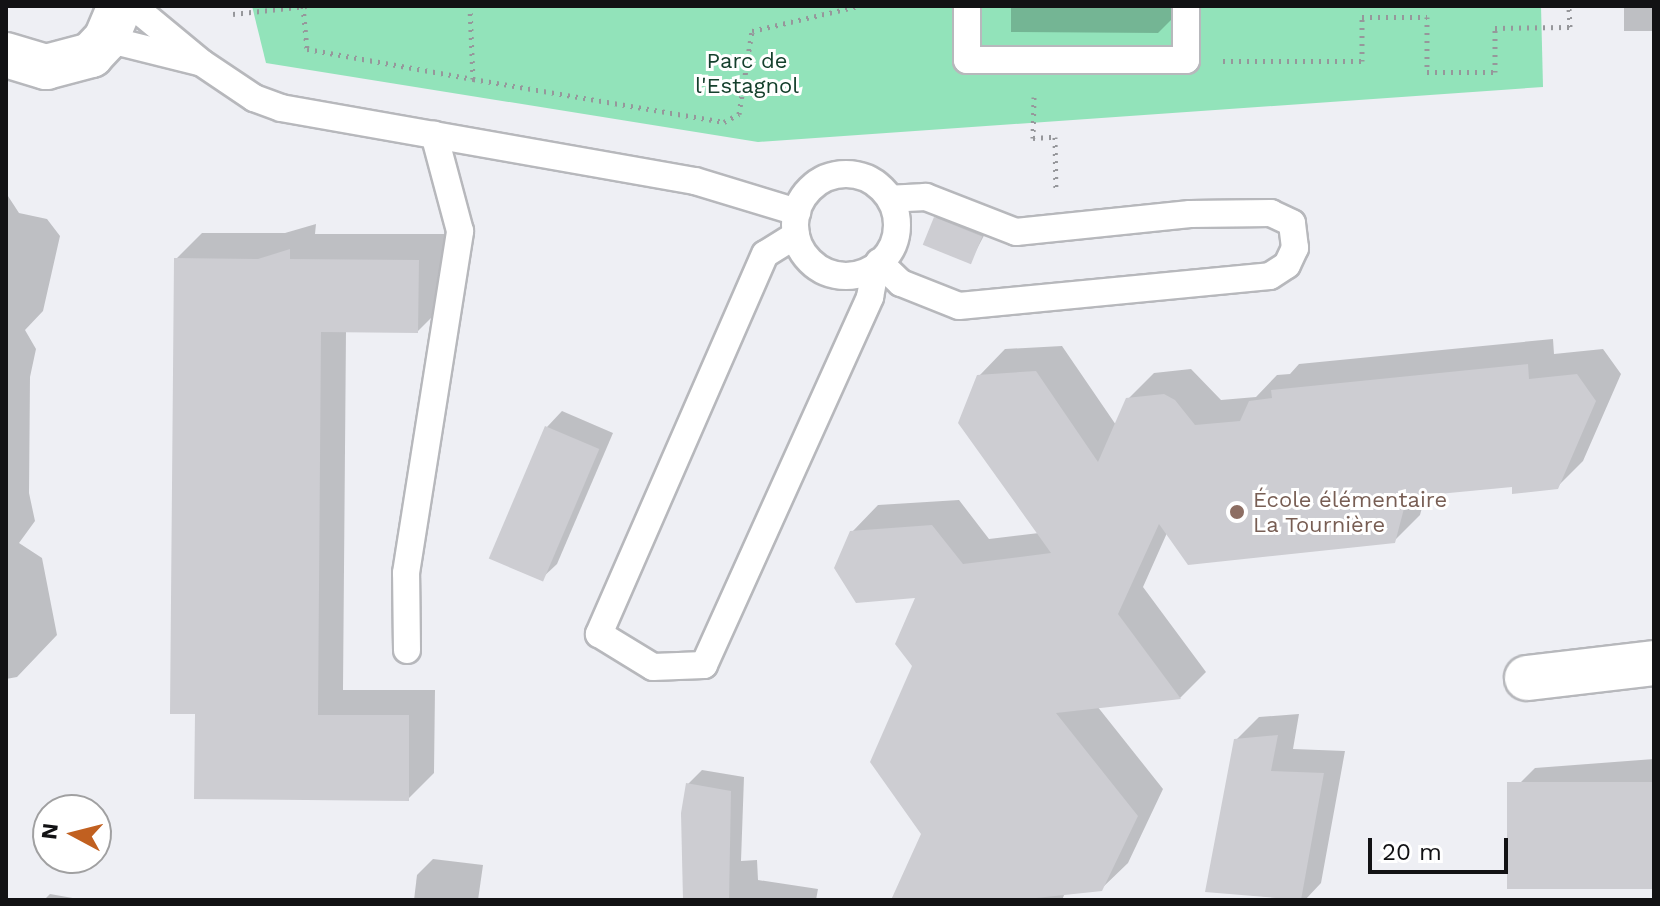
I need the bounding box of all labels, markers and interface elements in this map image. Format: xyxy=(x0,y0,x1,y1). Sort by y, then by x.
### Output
park label: Parc de l'Estagnol xyxy=(695,47,799,98)
place label: École élémentaire La Tournière xyxy=(1253,486,1447,538)
marker: École élémentaire La Tournière xyxy=(1228,503,1246,521)
north arrow xyxy=(32,794,112,874)
text: N xyxy=(36,822,63,841)
scale bar xyxy=(1372,822,1512,872)
text: 20 m xyxy=(1382,838,1442,866)

